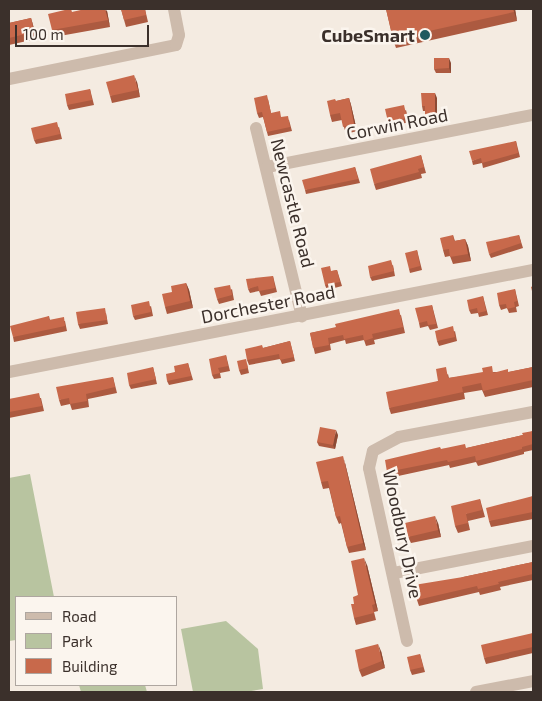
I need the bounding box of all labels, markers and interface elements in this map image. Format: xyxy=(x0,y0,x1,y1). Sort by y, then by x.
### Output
scale bar xyxy=(18,15,151,47)
place label: CubeSmart xyxy=(321,24,415,46)
text: 100 m xyxy=(23,25,64,43)
marker: CubeSmart xyxy=(419,29,431,41)
street label: Corwin Road xyxy=(344,104,450,144)
street label: Newcastle Road xyxy=(267,136,319,270)
street label: Dorchester Road xyxy=(199,280,337,328)
street label: Woodbury Drive xyxy=(379,467,427,601)
legend xyxy=(15,596,178,686)
text: Road xyxy=(62,607,97,625)
text: Park xyxy=(62,632,93,650)
text: Building xyxy=(62,657,117,675)

